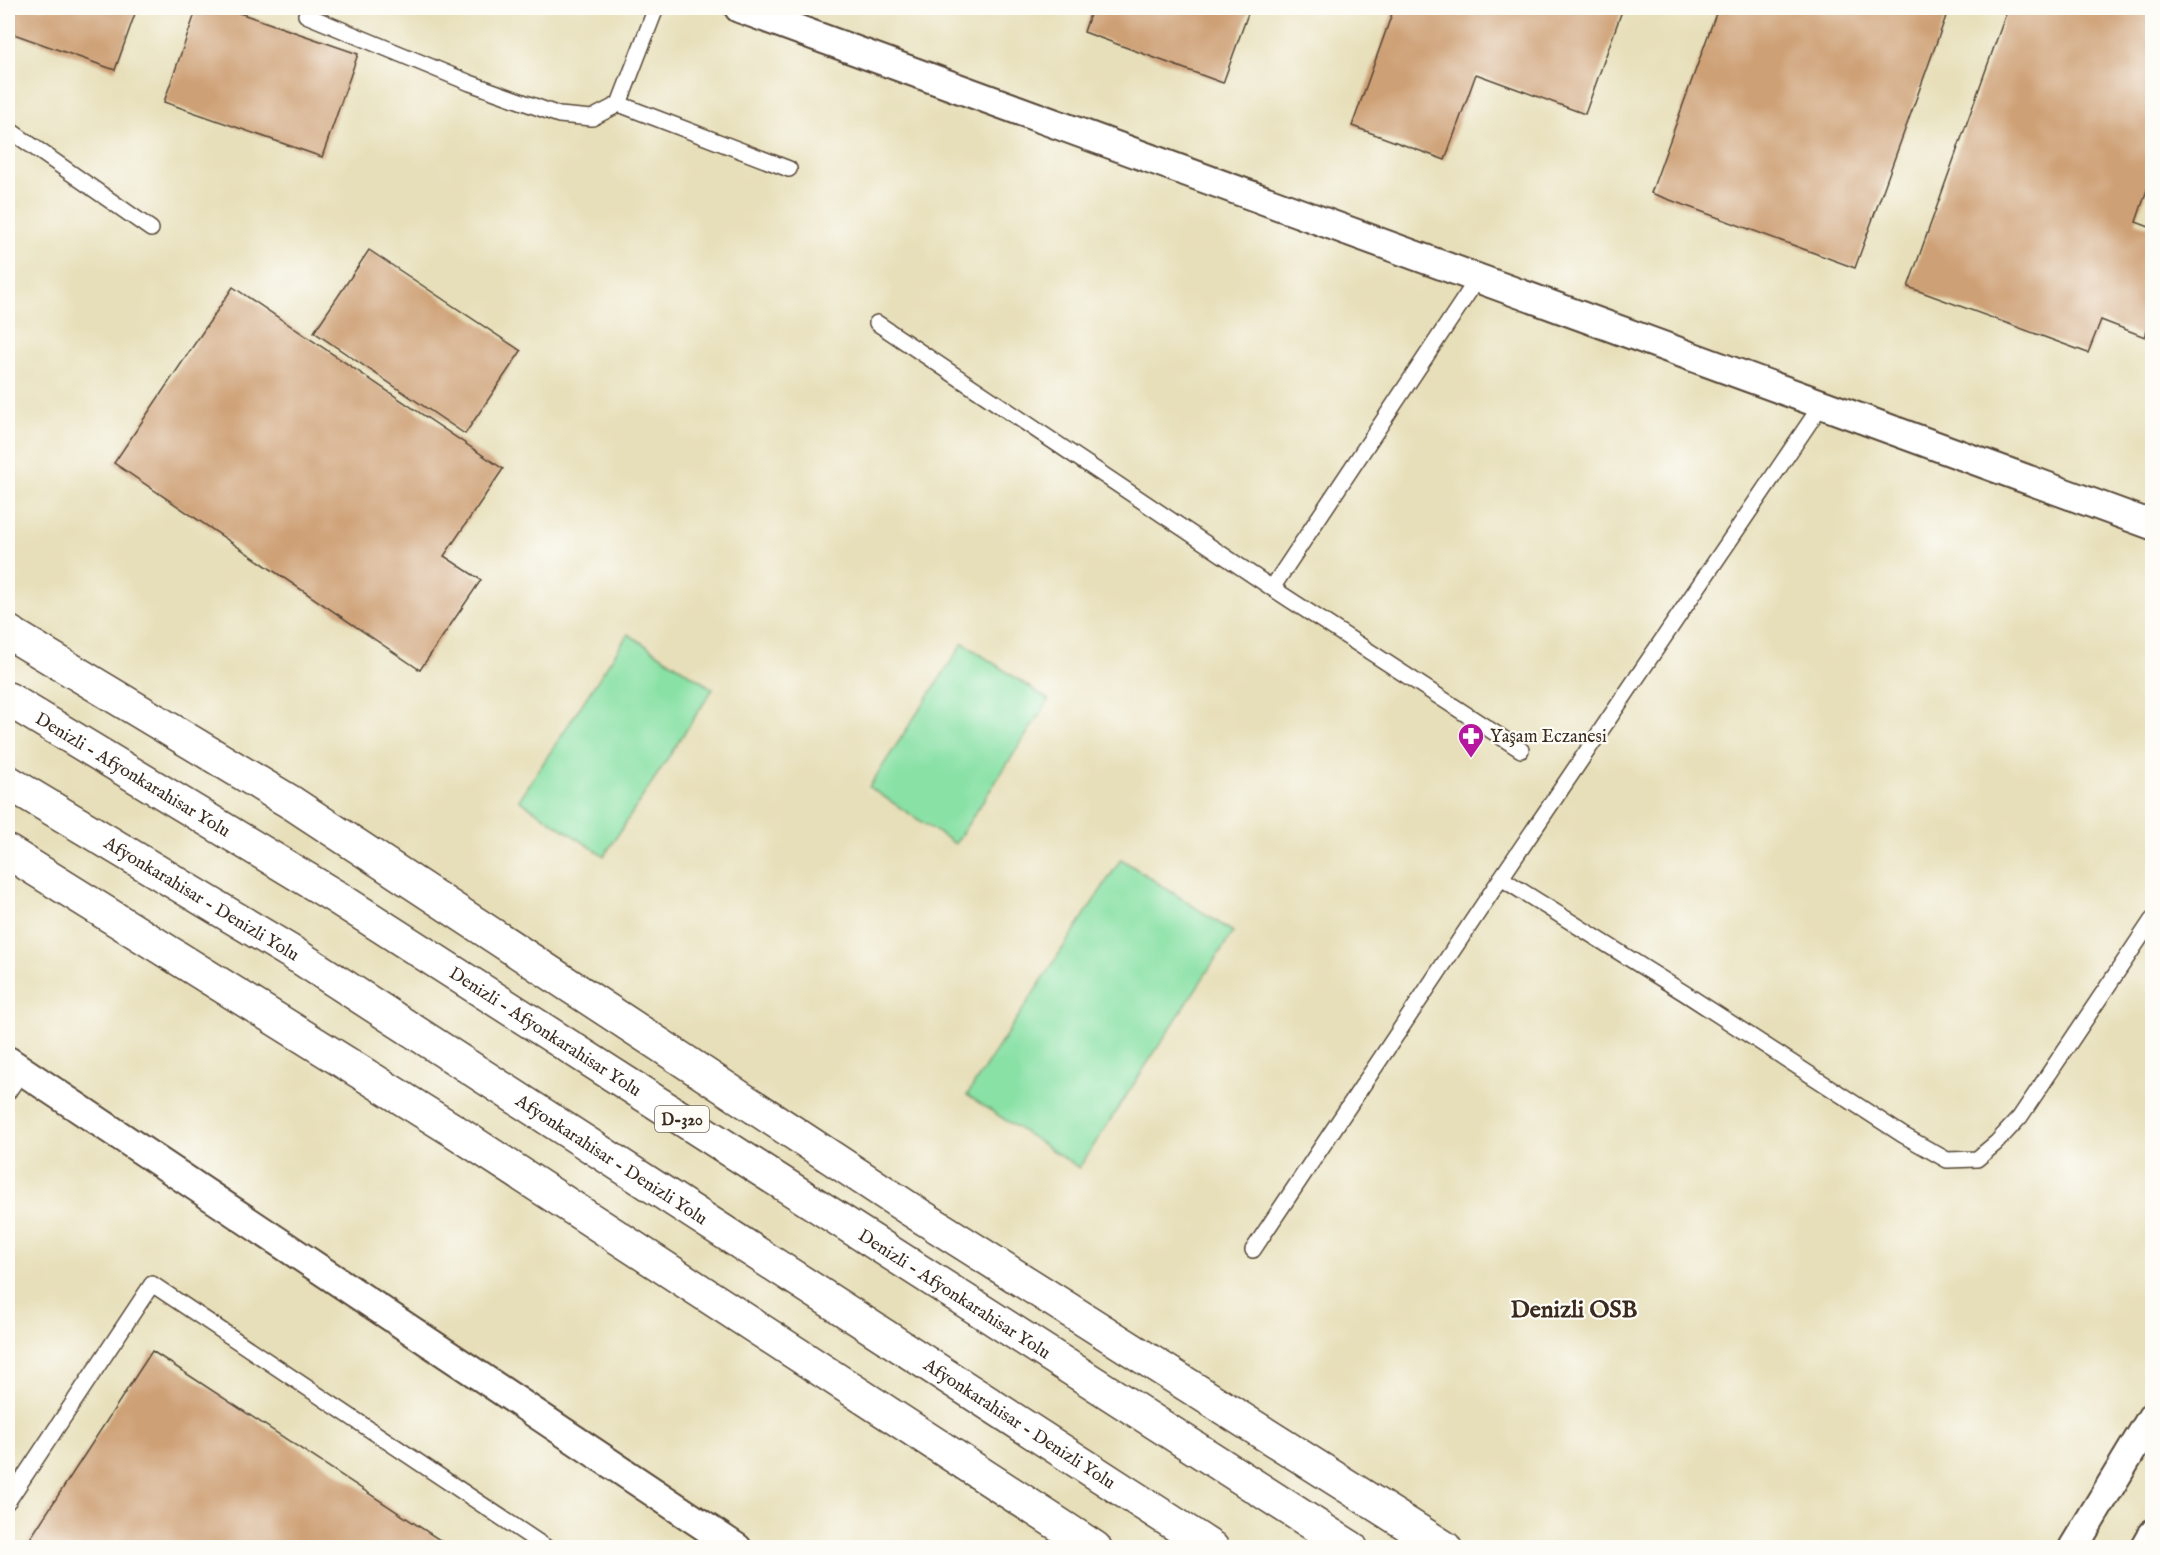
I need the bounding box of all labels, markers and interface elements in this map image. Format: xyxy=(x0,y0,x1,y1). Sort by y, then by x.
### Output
street label: Denizli - Afyonkarahisar Yolu xyxy=(30,708,234,843)
pharmacy icon: Yaşam Eczanesi xyxy=(1456,721,1486,759)
place label: Yaşam Eczanesi xyxy=(1490,726,1607,749)
street label: Afyonkarahisar - Denizli Yolu xyxy=(98,832,303,967)
street label: Denizli - Afyonkarahisar Yolu xyxy=(444,963,645,1103)
street label: Afyonkarahisar - Denizli Yolu xyxy=(510,1090,711,1231)
road number: D-320 xyxy=(655,1106,709,1132)
street label: Denizli - Afyonkarahisar Yolu xyxy=(853,1225,1054,1365)
district label: Denizli OSB xyxy=(1511,1295,1638,1326)
street label: Afyonkarahisar - Denizli Yolu xyxy=(918,1354,1119,1495)

